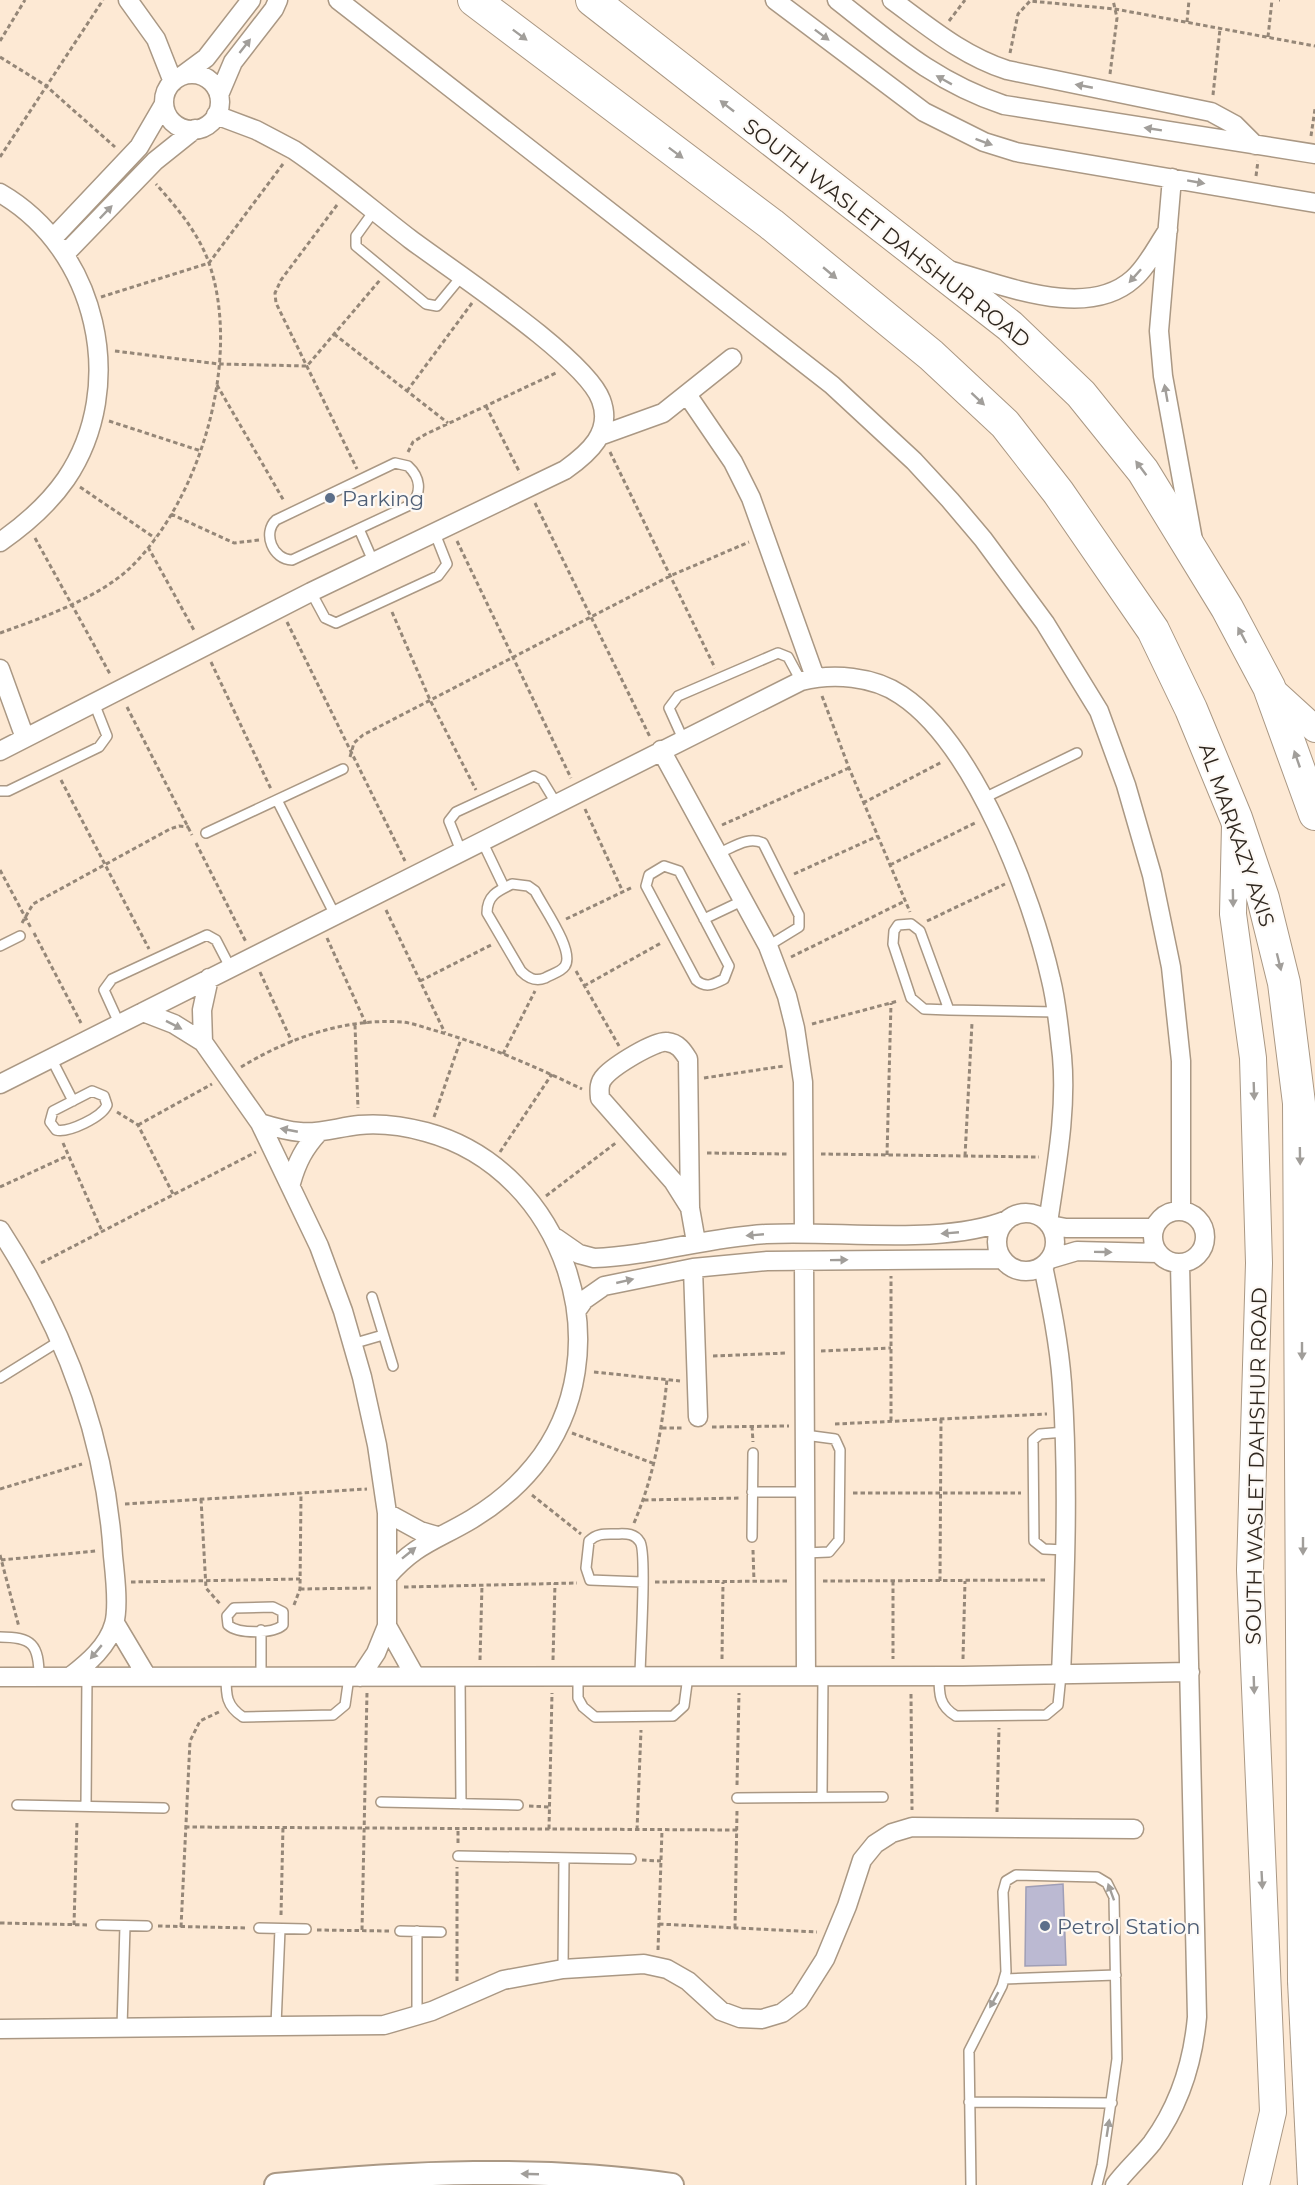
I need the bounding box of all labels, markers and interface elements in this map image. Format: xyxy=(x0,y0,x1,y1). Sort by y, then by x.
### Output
one-way arrow xyxy=(513,29,528,41)
one-way arrow xyxy=(813,29,829,41)
one-way arrow xyxy=(239,38,252,54)
one-way arrow xyxy=(936,75,953,85)
one-way arrow xyxy=(1075,81,1094,90)
one-way arrow xyxy=(720,100,736,112)
street label: SOUTH WASLET DAHSHUR ROAD xyxy=(738,113,1036,353)
one-way arrow xyxy=(1144,125,1163,134)
one-way arrow xyxy=(975,137,993,147)
one-way arrow xyxy=(668,146,684,159)
one-way arrow xyxy=(1186,178,1205,187)
one-way arrow xyxy=(98,205,112,219)
one-way arrow xyxy=(822,266,837,279)
one-way arrow xyxy=(1129,268,1142,283)
one-way arrow xyxy=(1161,383,1170,402)
one-way arrow xyxy=(971,392,986,406)
one-way arrow xyxy=(1135,461,1147,477)
place label: Parking xyxy=(342,486,424,511)
marker: Parking xyxy=(323,491,337,505)
one-way arrow xyxy=(1237,626,1247,644)
street label: AL MARKAZY AXIS xyxy=(1194,740,1280,930)
one-way arrow xyxy=(1291,750,1301,768)
one-way arrow xyxy=(1228,888,1238,907)
one-way arrow xyxy=(1274,953,1284,971)
one-way arrow xyxy=(166,1020,183,1030)
one-way arrow xyxy=(1249,1082,1259,1101)
one-way arrow xyxy=(280,1125,299,1134)
one-way arrow xyxy=(1295,1146,1305,1165)
one-way arrow xyxy=(941,1228,960,1238)
one-way arrow xyxy=(746,1230,765,1240)
one-way arrow xyxy=(1094,1247,1113,1256)
one-way arrow xyxy=(830,1256,849,1265)
one-way arrow xyxy=(616,1275,634,1285)
street label: SOUTH WASLET DAHSHUR ROAD xyxy=(1240,1287,1272,1645)
one-way arrow xyxy=(1297,1341,1307,1360)
one-way arrow xyxy=(1298,1536,1308,1555)
one-way arrow xyxy=(402,1548,417,1560)
one-way arrow xyxy=(90,1644,103,1660)
one-way arrow xyxy=(1249,1676,1259,1695)
one-way arrow xyxy=(1258,1870,1267,1889)
one-way arrow xyxy=(1105,1883,1115,1901)
place label: Petrol Station xyxy=(1057,1914,1200,1939)
marker: Petrol Station xyxy=(1038,1919,1052,1933)
one-way arrow xyxy=(989,1991,999,2008)
one-way arrow xyxy=(1103,2118,1112,2137)
one-way arrow xyxy=(521,2169,540,2179)

